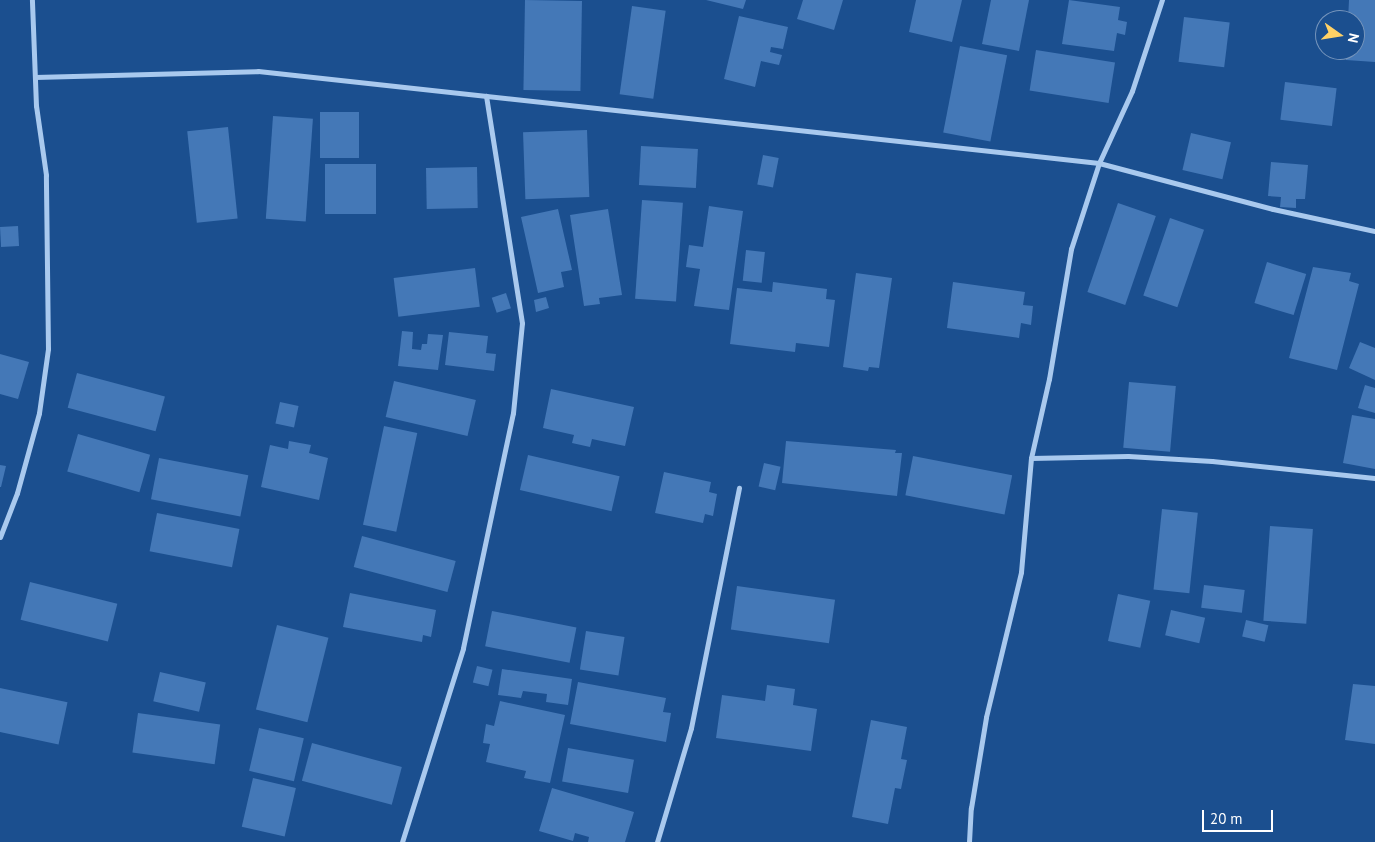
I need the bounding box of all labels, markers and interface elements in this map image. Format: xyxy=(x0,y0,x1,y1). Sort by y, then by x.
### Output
north arrow xyxy=(1315,10,1365,60)
text: N xyxy=(1344,32,1363,45)
scale bar xyxy=(1205,800,1276,832)
text: 20 m xyxy=(1210,809,1243,828)

